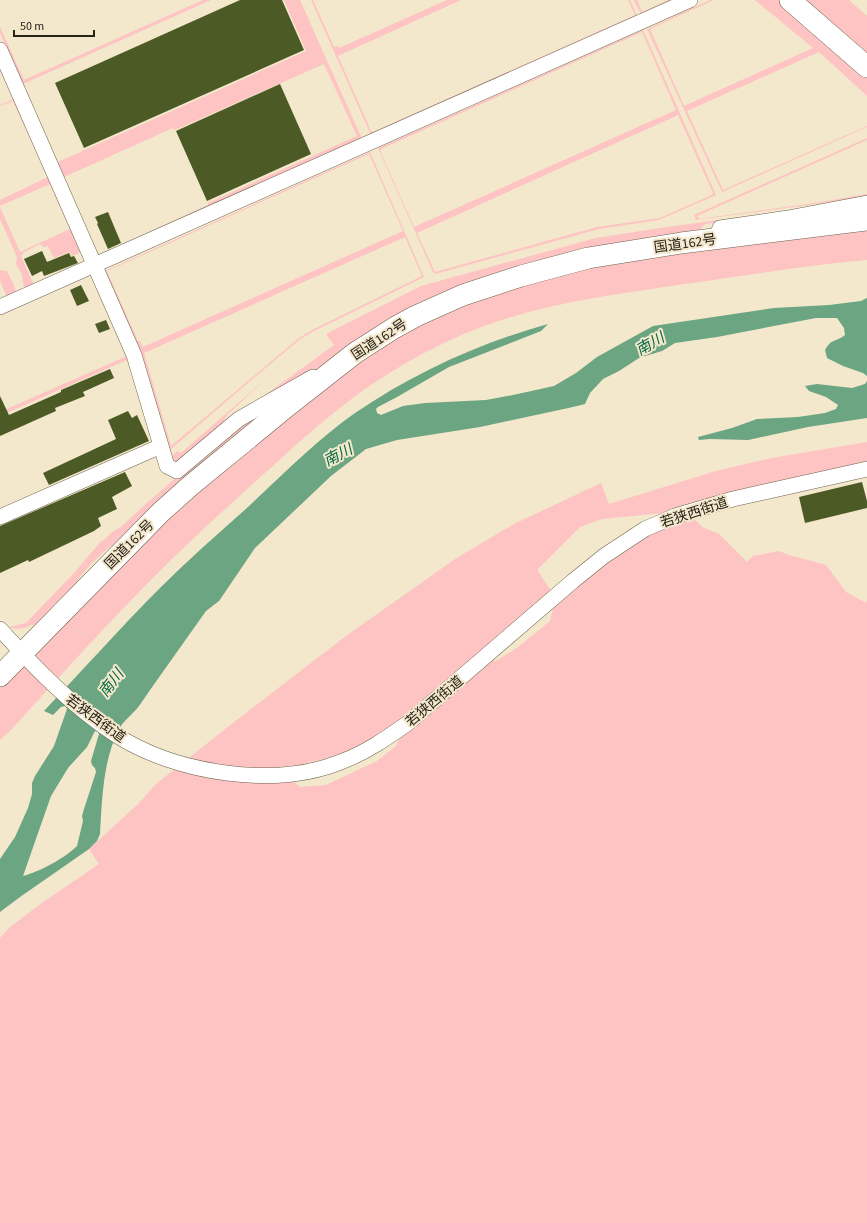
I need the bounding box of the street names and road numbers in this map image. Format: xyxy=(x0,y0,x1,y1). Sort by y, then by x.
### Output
street label: 国道162号 xyxy=(653,230,718,258)
street label: 国道162号 xyxy=(348,314,411,365)
street label: 若狭西街道 xyxy=(658,493,731,533)
street label: 国道162号 xyxy=(100,515,159,574)
street label: 若狭西街道 xyxy=(401,672,468,732)
street label: 若狭西街道 xyxy=(61,690,130,747)

